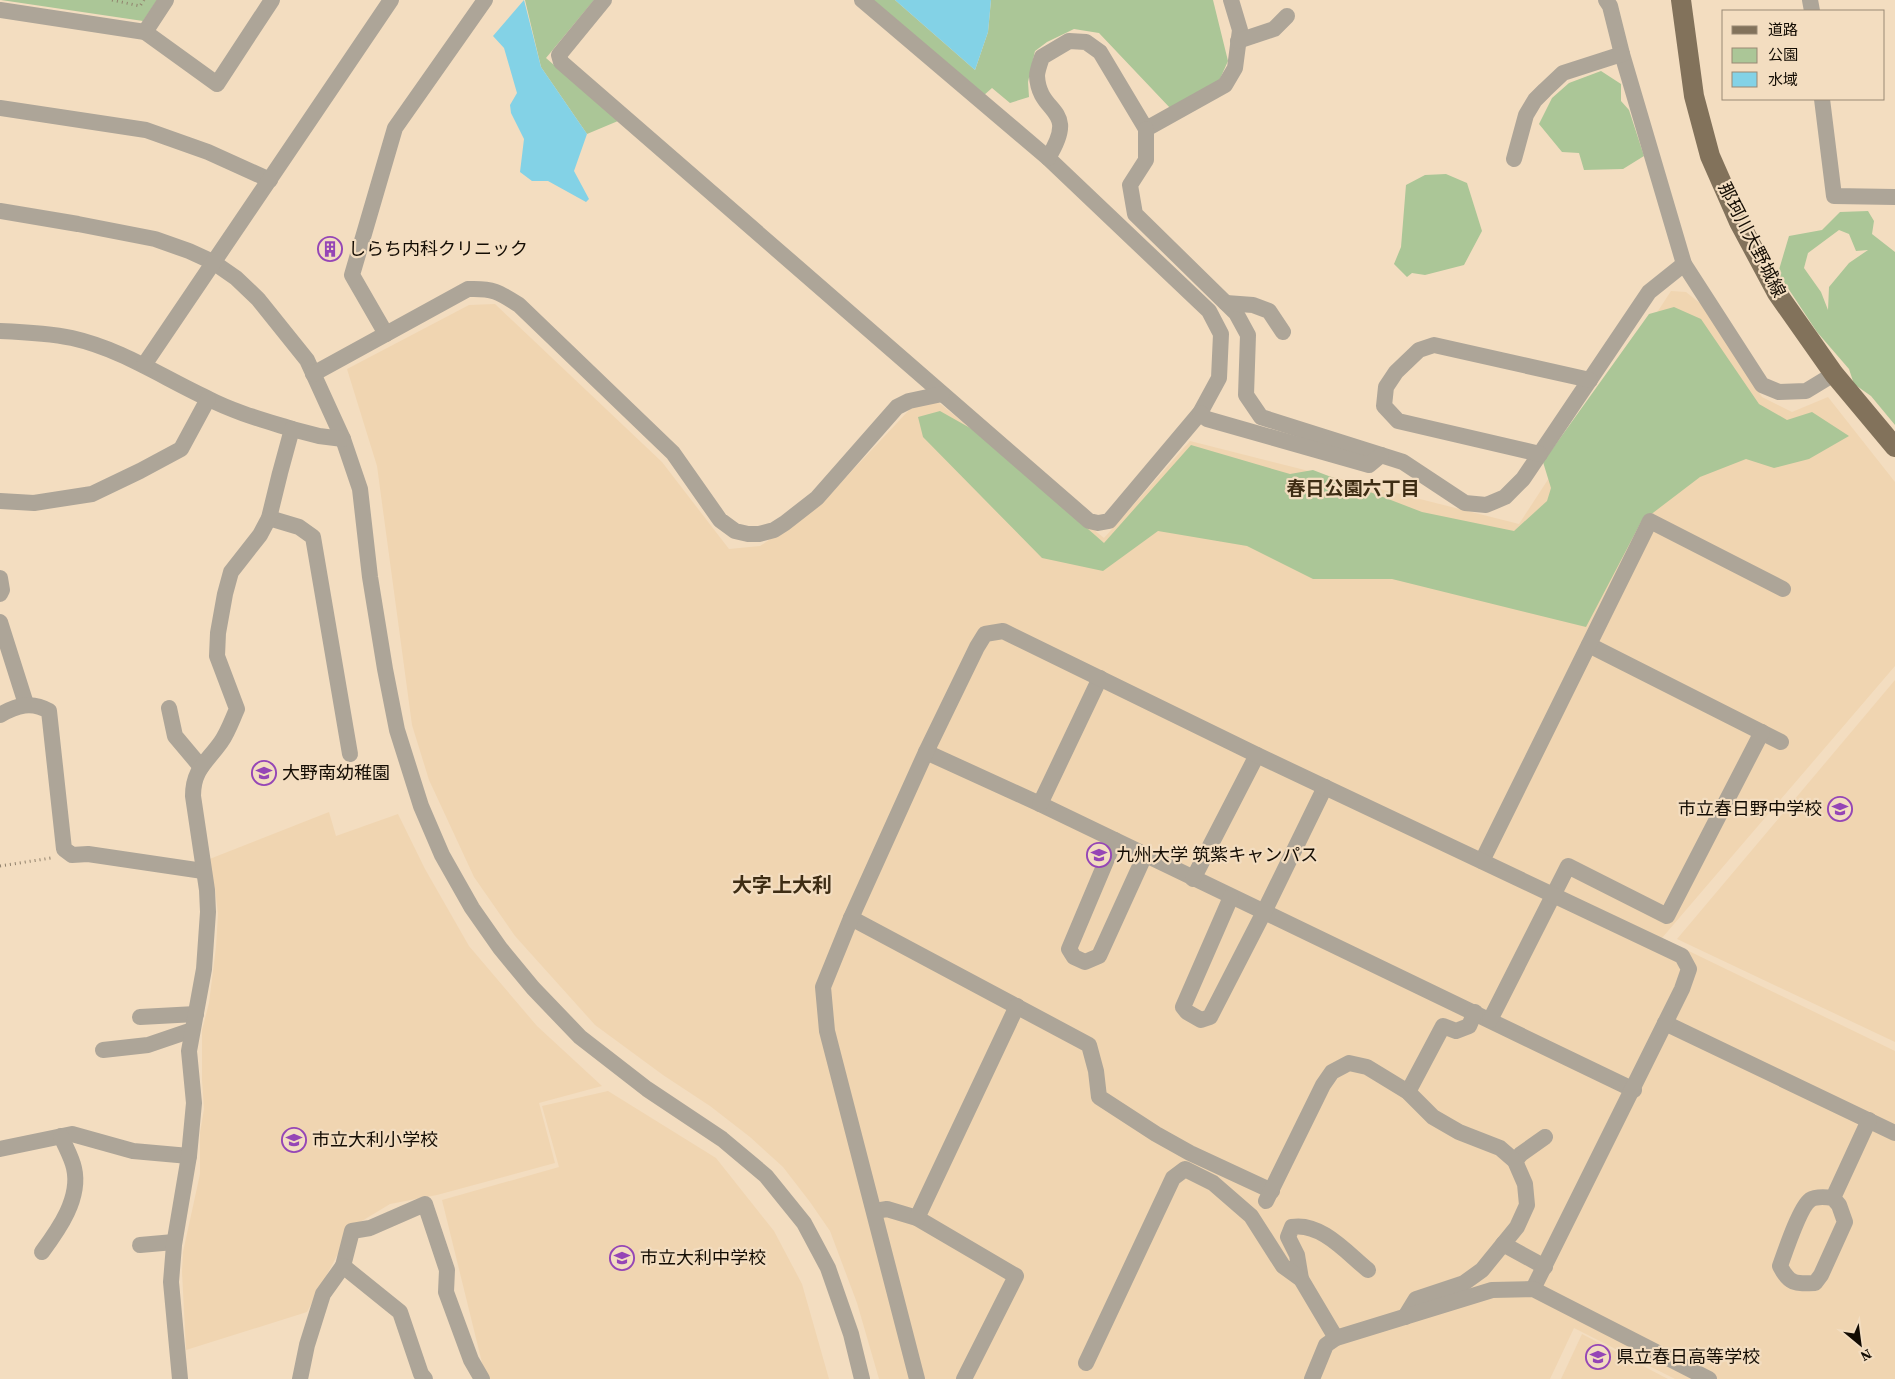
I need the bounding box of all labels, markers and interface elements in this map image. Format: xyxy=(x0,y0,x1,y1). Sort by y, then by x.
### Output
legend xyxy=(1722,10,1885,100)
text: 道路 xyxy=(1768,19,1798,40)
text: 公園 xyxy=(1768,44,1798,65)
text: 水域 xyxy=(1768,69,1798,90)
street label: 那珂川大野城線 xyxy=(1713,178,1792,302)
building icon: しらち内科クリニック xyxy=(317,236,343,262)
place label: しらち内科クリニック xyxy=(348,236,528,261)
district label: 春日公園六丁目 xyxy=(1286,475,1420,501)
school or university icon: 大野南幼稚園 xyxy=(251,760,277,786)
place label: 大野南幼稚園 xyxy=(282,760,390,785)
place label: 市立春日野中学校 xyxy=(1678,796,1822,821)
school or university icon: 市立春日野中学校 xyxy=(1827,796,1853,822)
school or university icon: 九州大学 筑紫キャンパス xyxy=(1086,842,1112,868)
place label: 九州大学 筑紫キャンパス xyxy=(1116,842,1318,867)
district label: 大字上大利 xyxy=(732,871,832,899)
school or university icon: 市立大利小学校 xyxy=(281,1127,307,1153)
place label: 市立大利小学校 xyxy=(312,1127,438,1152)
school or university icon: 市立大利中学校 xyxy=(609,1245,635,1271)
place label: 市立大利中学校 xyxy=(640,1245,766,1270)
north arrow xyxy=(1835,1319,1885,1369)
school or university icon: 県立春日高等学校 xyxy=(1585,1344,1611,1370)
place label: 県立春日高等学校 xyxy=(1616,1344,1760,1369)
text: N xyxy=(1857,1344,1876,1367)

